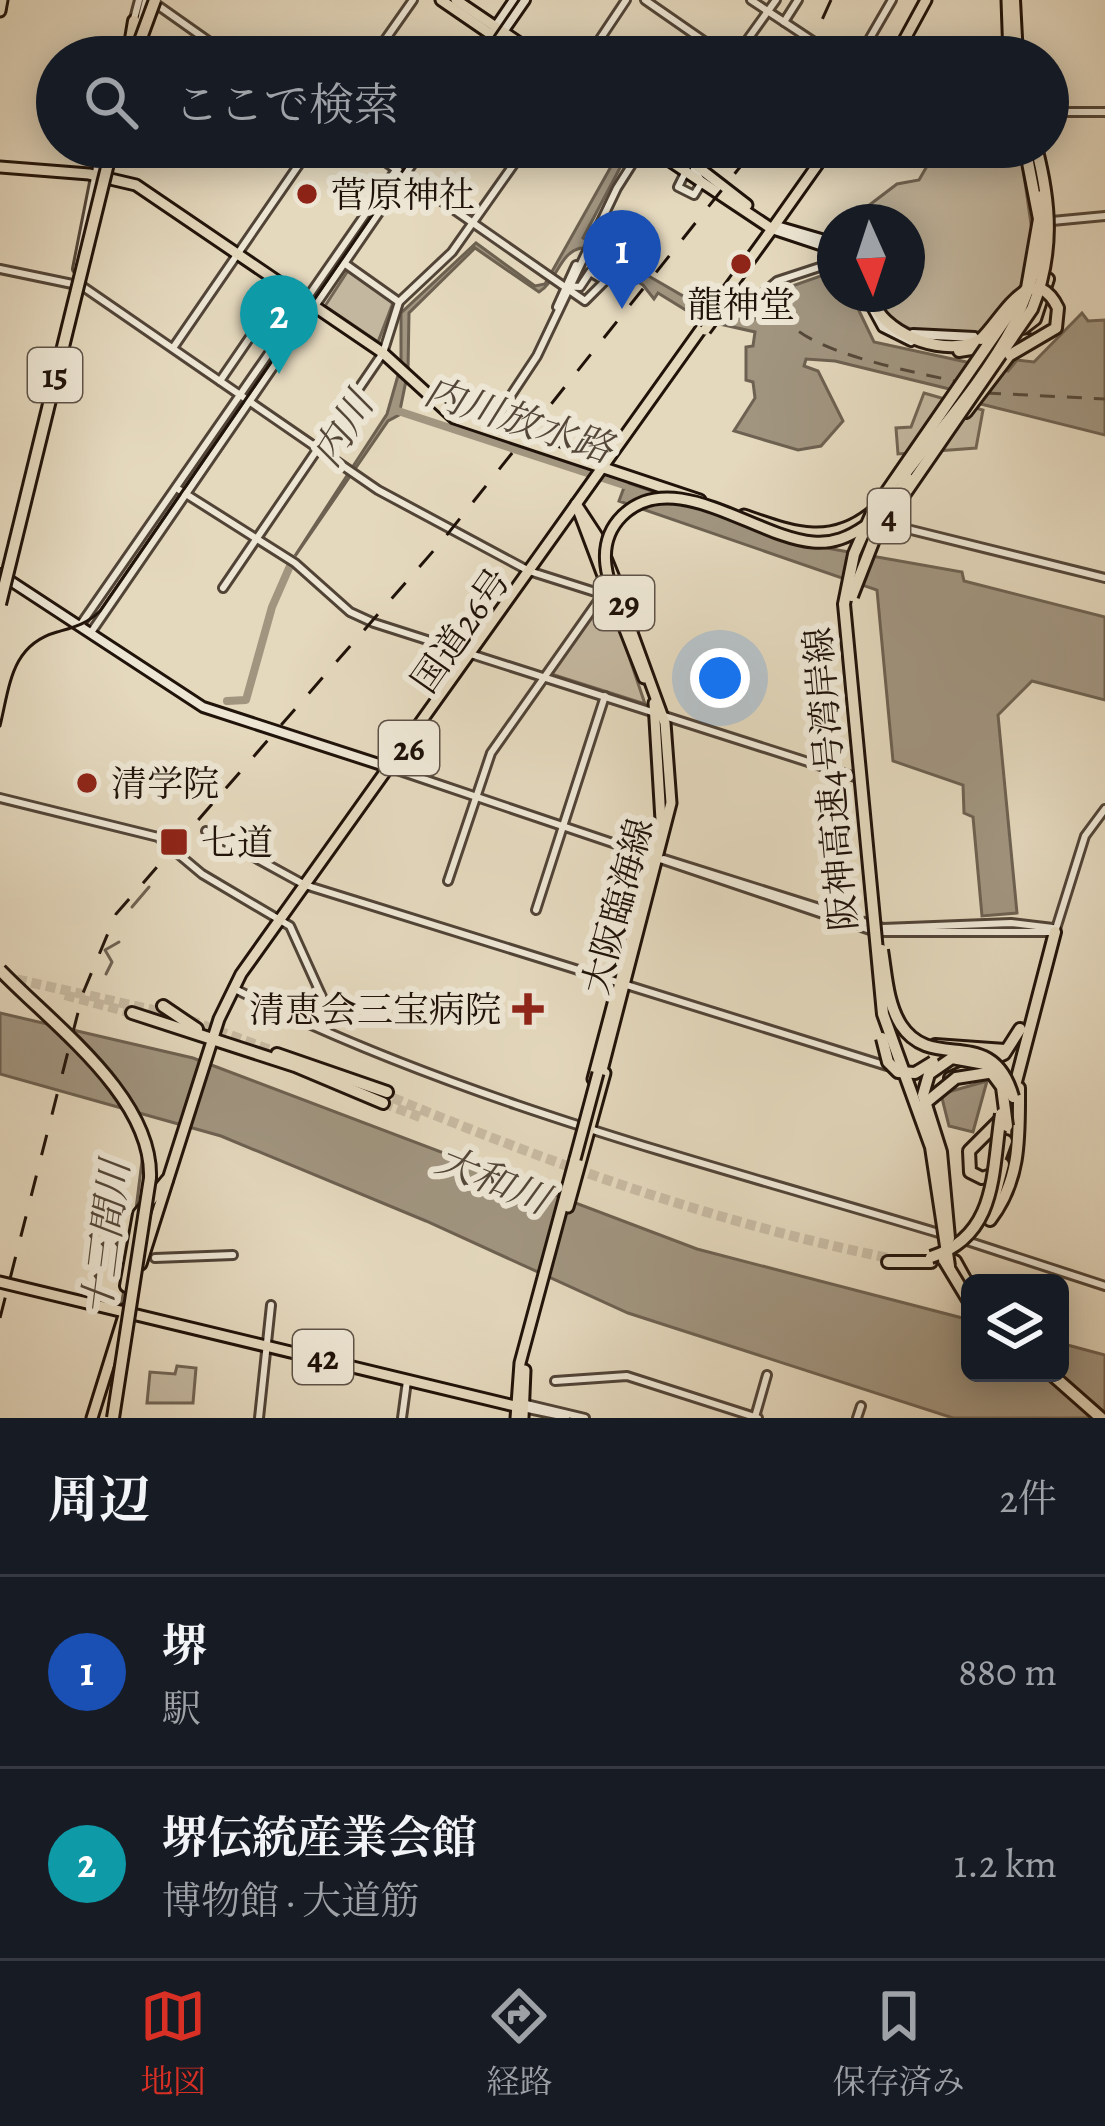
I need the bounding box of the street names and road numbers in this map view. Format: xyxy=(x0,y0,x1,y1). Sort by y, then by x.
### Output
road number: 15 xyxy=(28,348,82,402)
road number: 4 xyxy=(868,489,910,543)
street label: 国道26号 xyxy=(400,558,521,702)
road number: 29 xyxy=(594,576,654,630)
street label: 阪神高速4号湾岸線 xyxy=(793,625,868,933)
road number: 26 xyxy=(379,721,439,775)
street label: 大阪臨海線 xyxy=(571,813,664,999)
road number: 42 xyxy=(293,1330,353,1384)

